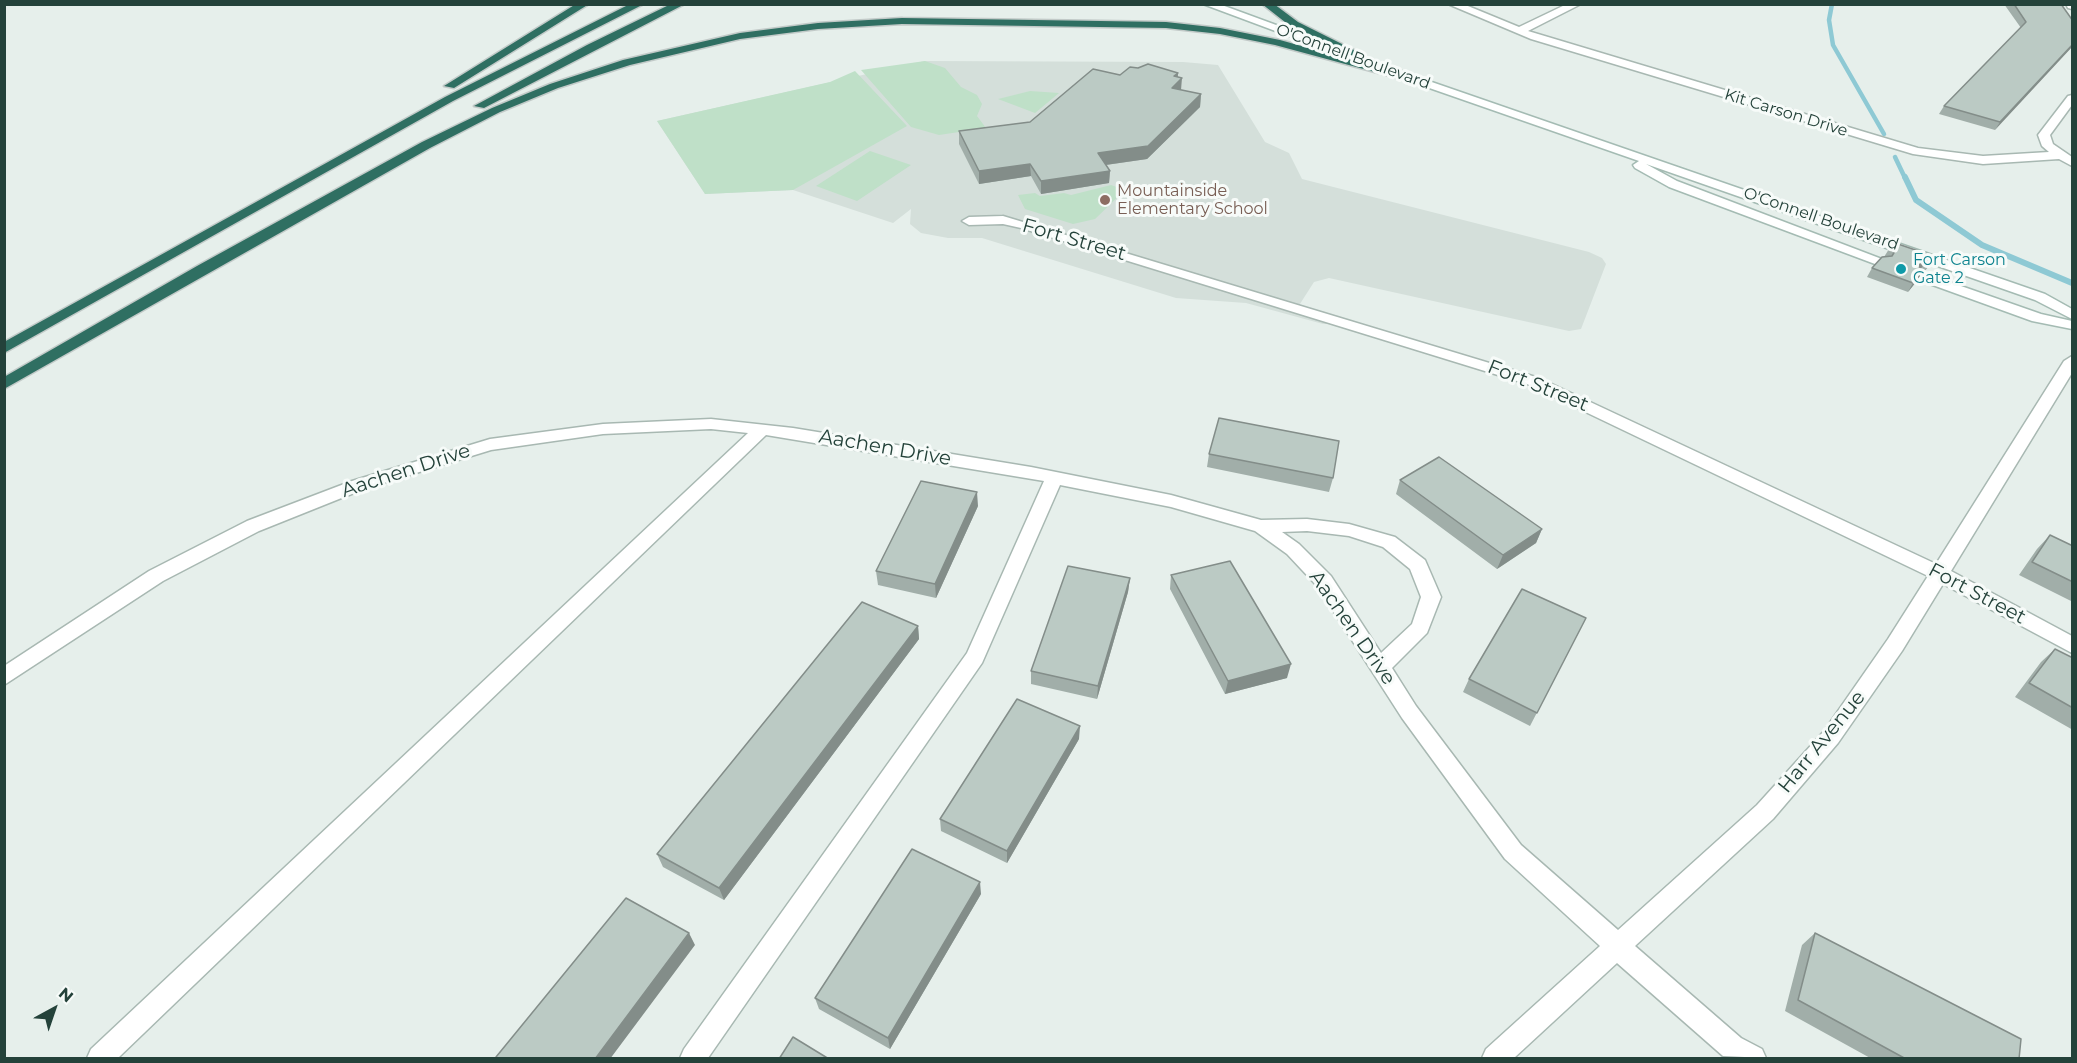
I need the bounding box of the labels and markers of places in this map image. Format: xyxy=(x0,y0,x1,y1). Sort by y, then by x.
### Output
place label: Mountainside Elementary School xyxy=(1117,181,1268,219)
marker: Mountainside Elementary School xyxy=(1098,193,1112,207)
place label: Fort Carson Gate 2 xyxy=(1913,250,2006,288)
marker: Fort Carson Gate 2 xyxy=(1894,262,1908,276)

